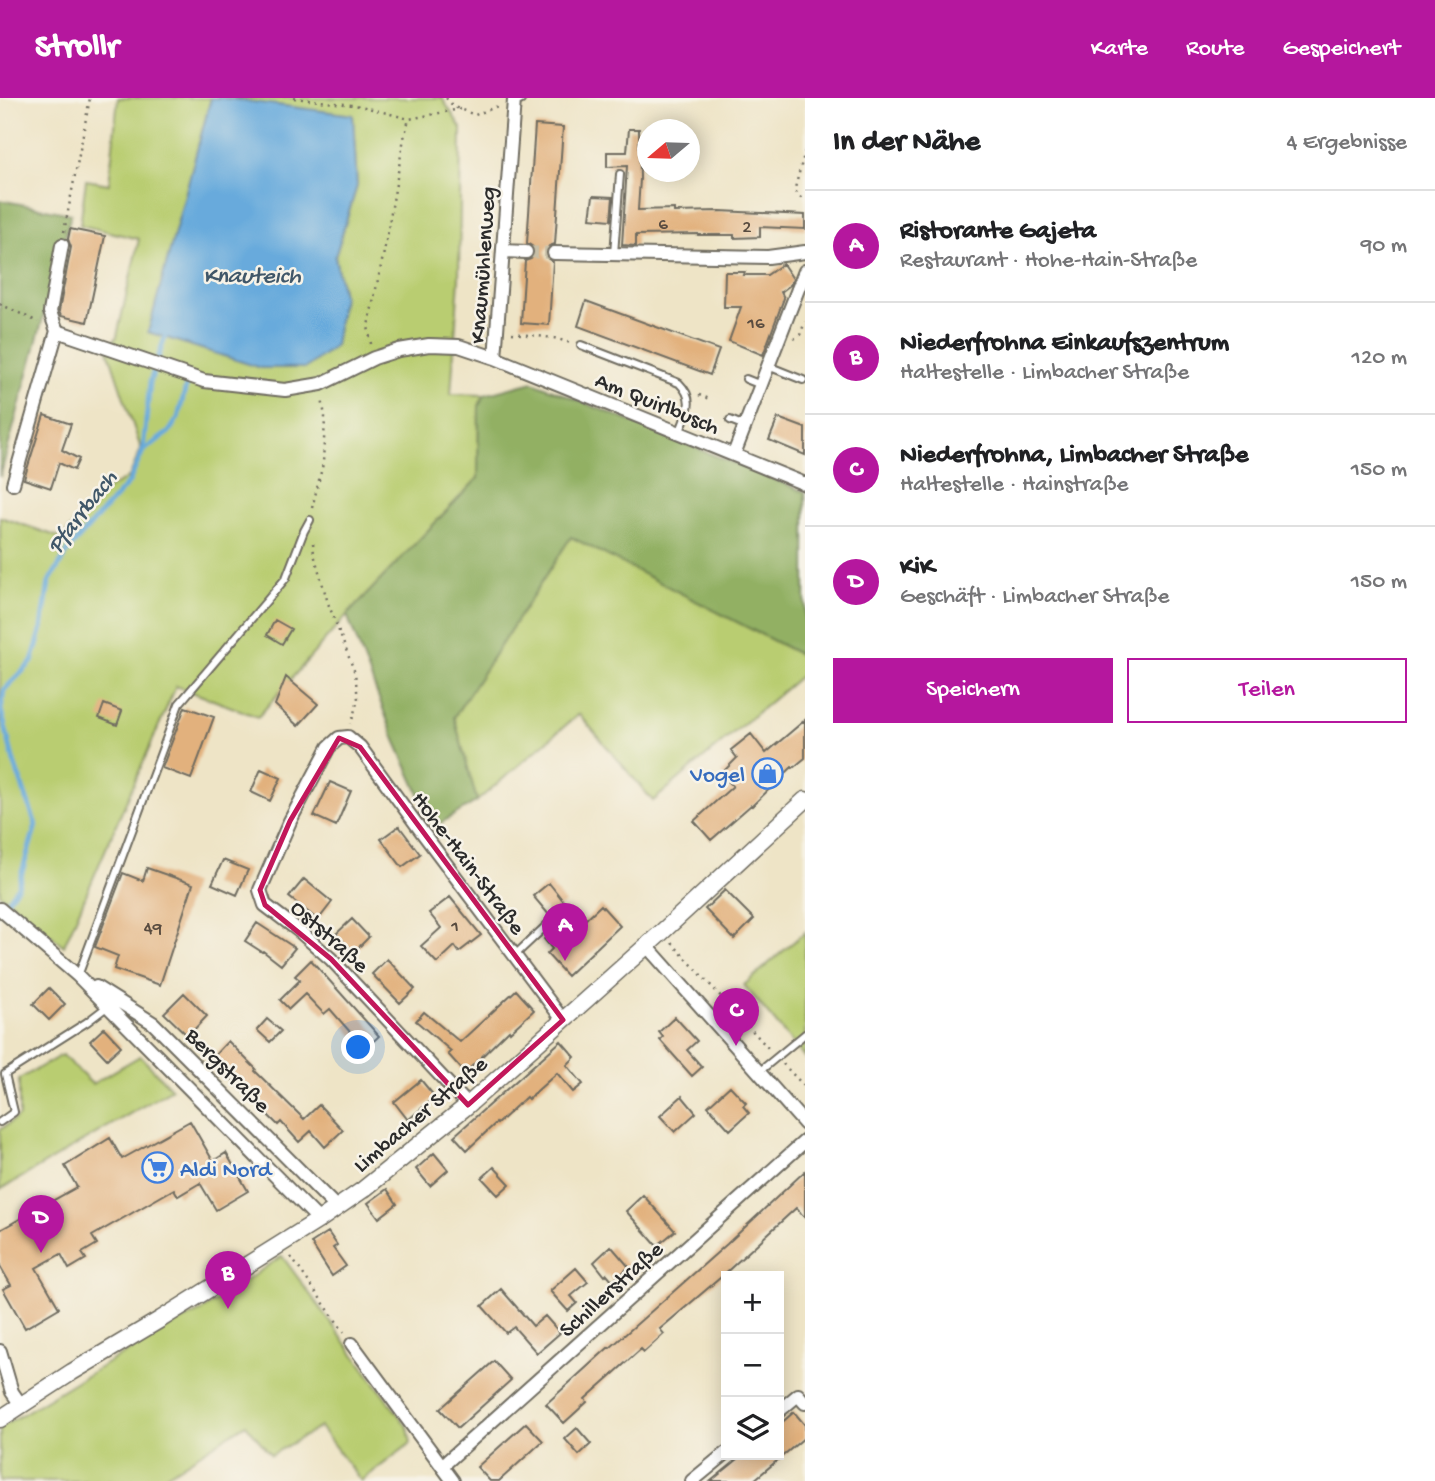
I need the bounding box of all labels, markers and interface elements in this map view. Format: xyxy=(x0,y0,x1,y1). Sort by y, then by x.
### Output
text: Strollr xyxy=(35,30,119,68)
text: Karte xyxy=(1091,35,1148,64)
text: Route xyxy=(1186,35,1245,64)
text: Gespeichert xyxy=(1283,35,1400,64)
north arrow xyxy=(637,119,700,182)
text: In der Nähe xyxy=(833,126,980,161)
text: 4 Ergebnisse xyxy=(1286,130,1407,157)
street label: Knaumühlenweg xyxy=(466,186,503,345)
house number: 6 xyxy=(658,214,668,237)
house number: 2 xyxy=(742,217,752,240)
text: Ristorante Gajeta xyxy=(900,217,1096,248)
text: A xyxy=(849,233,863,260)
text: 90 m xyxy=(1361,233,1407,260)
text: Restaurant · Hohe-Hain-Straße xyxy=(900,248,1197,275)
water label: Knauteich xyxy=(203,263,302,292)
house number: 16 xyxy=(746,313,765,336)
text: Niederfrohna Einkaufszentrum xyxy=(900,329,1229,360)
text: B xyxy=(850,345,862,372)
text: 120 m xyxy=(1352,345,1407,372)
text: Haltestelle · Limbacher Straße xyxy=(900,360,1189,387)
street label: Am Quirlbusch xyxy=(591,368,723,442)
text: Niederfrohna, Limbacher Straße xyxy=(900,441,1249,472)
text: C xyxy=(850,457,862,484)
text: 150 m xyxy=(1351,457,1407,484)
water label: Pfarrbach xyxy=(42,465,126,561)
text: Haltestelle · Hainstraße xyxy=(900,472,1129,499)
text: KiK xyxy=(900,553,934,584)
text: D xyxy=(849,569,864,596)
text: 150 m xyxy=(1351,569,1407,596)
text: Geschäft · Limbacher Straße xyxy=(900,584,1169,611)
button: Speichern xyxy=(833,658,1113,723)
button: Teilen xyxy=(1127,658,1407,723)
shop icon: Vogel xyxy=(751,756,785,790)
place label: Vogel xyxy=(689,763,745,790)
street label: Hohe-Hain-Straße xyxy=(405,787,531,942)
street label: Oststraße xyxy=(284,895,374,981)
pin: A xyxy=(542,903,588,961)
house number: 1 xyxy=(450,916,459,939)
house number: 49 xyxy=(144,918,163,941)
pin: C xyxy=(713,988,759,1046)
street label: Bergstraße xyxy=(178,1023,276,1121)
your location xyxy=(341,1030,375,1064)
street label: Limbacher Straße xyxy=(349,1051,495,1180)
supermarket icon: Aldi Nord xyxy=(140,1151,174,1185)
place label: Aldi Nord xyxy=(180,1158,273,1185)
pin: D xyxy=(18,1195,64,1253)
street label: Schillerstraße xyxy=(555,1236,671,1344)
pin: B xyxy=(205,1251,251,1309)
map controls xyxy=(721,1271,784,1460)
button: + xyxy=(721,1271,784,1334)
button: − xyxy=(721,1334,784,1397)
button: layers xyxy=(721,1397,784,1460)

